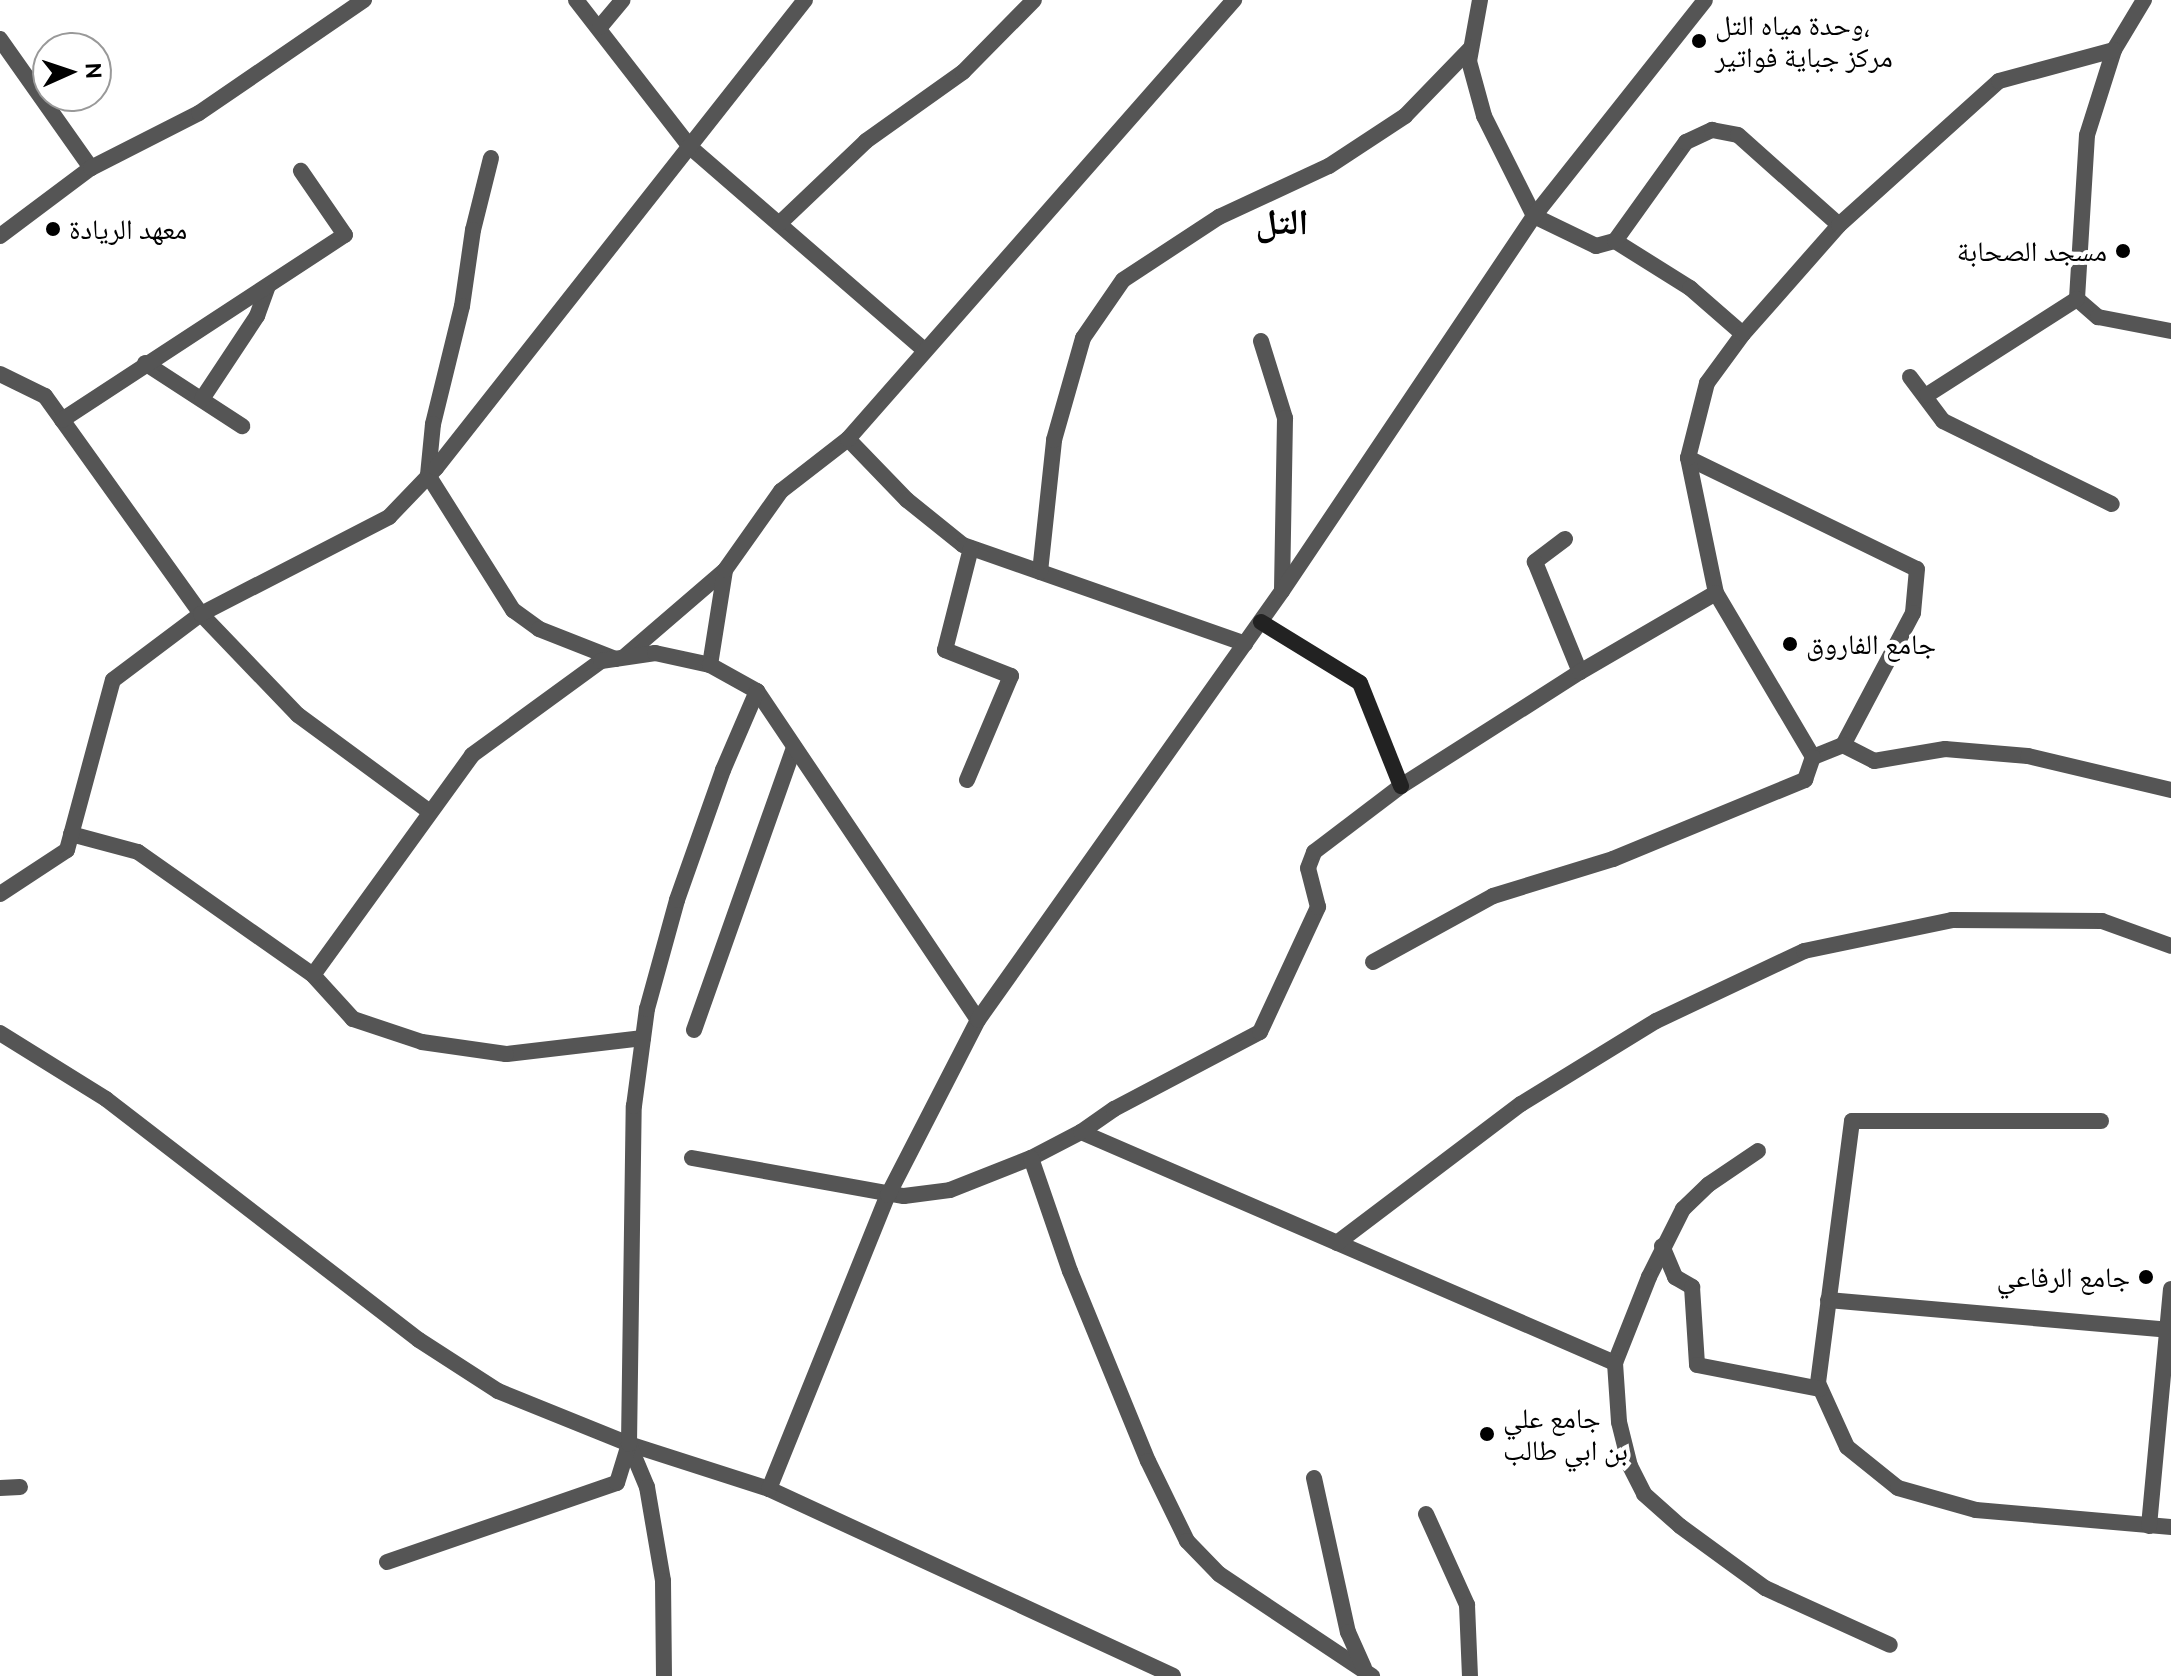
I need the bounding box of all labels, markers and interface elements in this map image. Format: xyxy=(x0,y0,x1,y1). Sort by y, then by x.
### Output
place label: وحدة مياه التل، مركز جباية فواتير xyxy=(1715,8,1893,74)
north arrow xyxy=(32,32,112,112)
marker: وحدة مياه التل، مركز جباية فواتير xyxy=(1690,32,1708,50)
text: N xyxy=(82,62,107,80)
district label: التل xyxy=(1255,199,1309,243)
place label: معهد الريادة xyxy=(69,212,187,246)
marker: معهد الريادة xyxy=(44,220,62,238)
place label: مسجد الصحابة xyxy=(1957,234,2107,268)
marker: مسجد الصحابة xyxy=(2114,242,2132,260)
place label: جامع الفاروق xyxy=(1806,627,1936,661)
marker: جامع الفاروق xyxy=(1781,635,1799,653)
place label: جامع الرفاعي xyxy=(1996,1260,2130,1294)
marker: جامع الرفاعي xyxy=(2137,1268,2155,1286)
place label: جامع علي بن ابي طالب xyxy=(1503,1401,1628,1467)
marker: جامع علي بن ابي طالب xyxy=(1478,1425,1496,1443)

